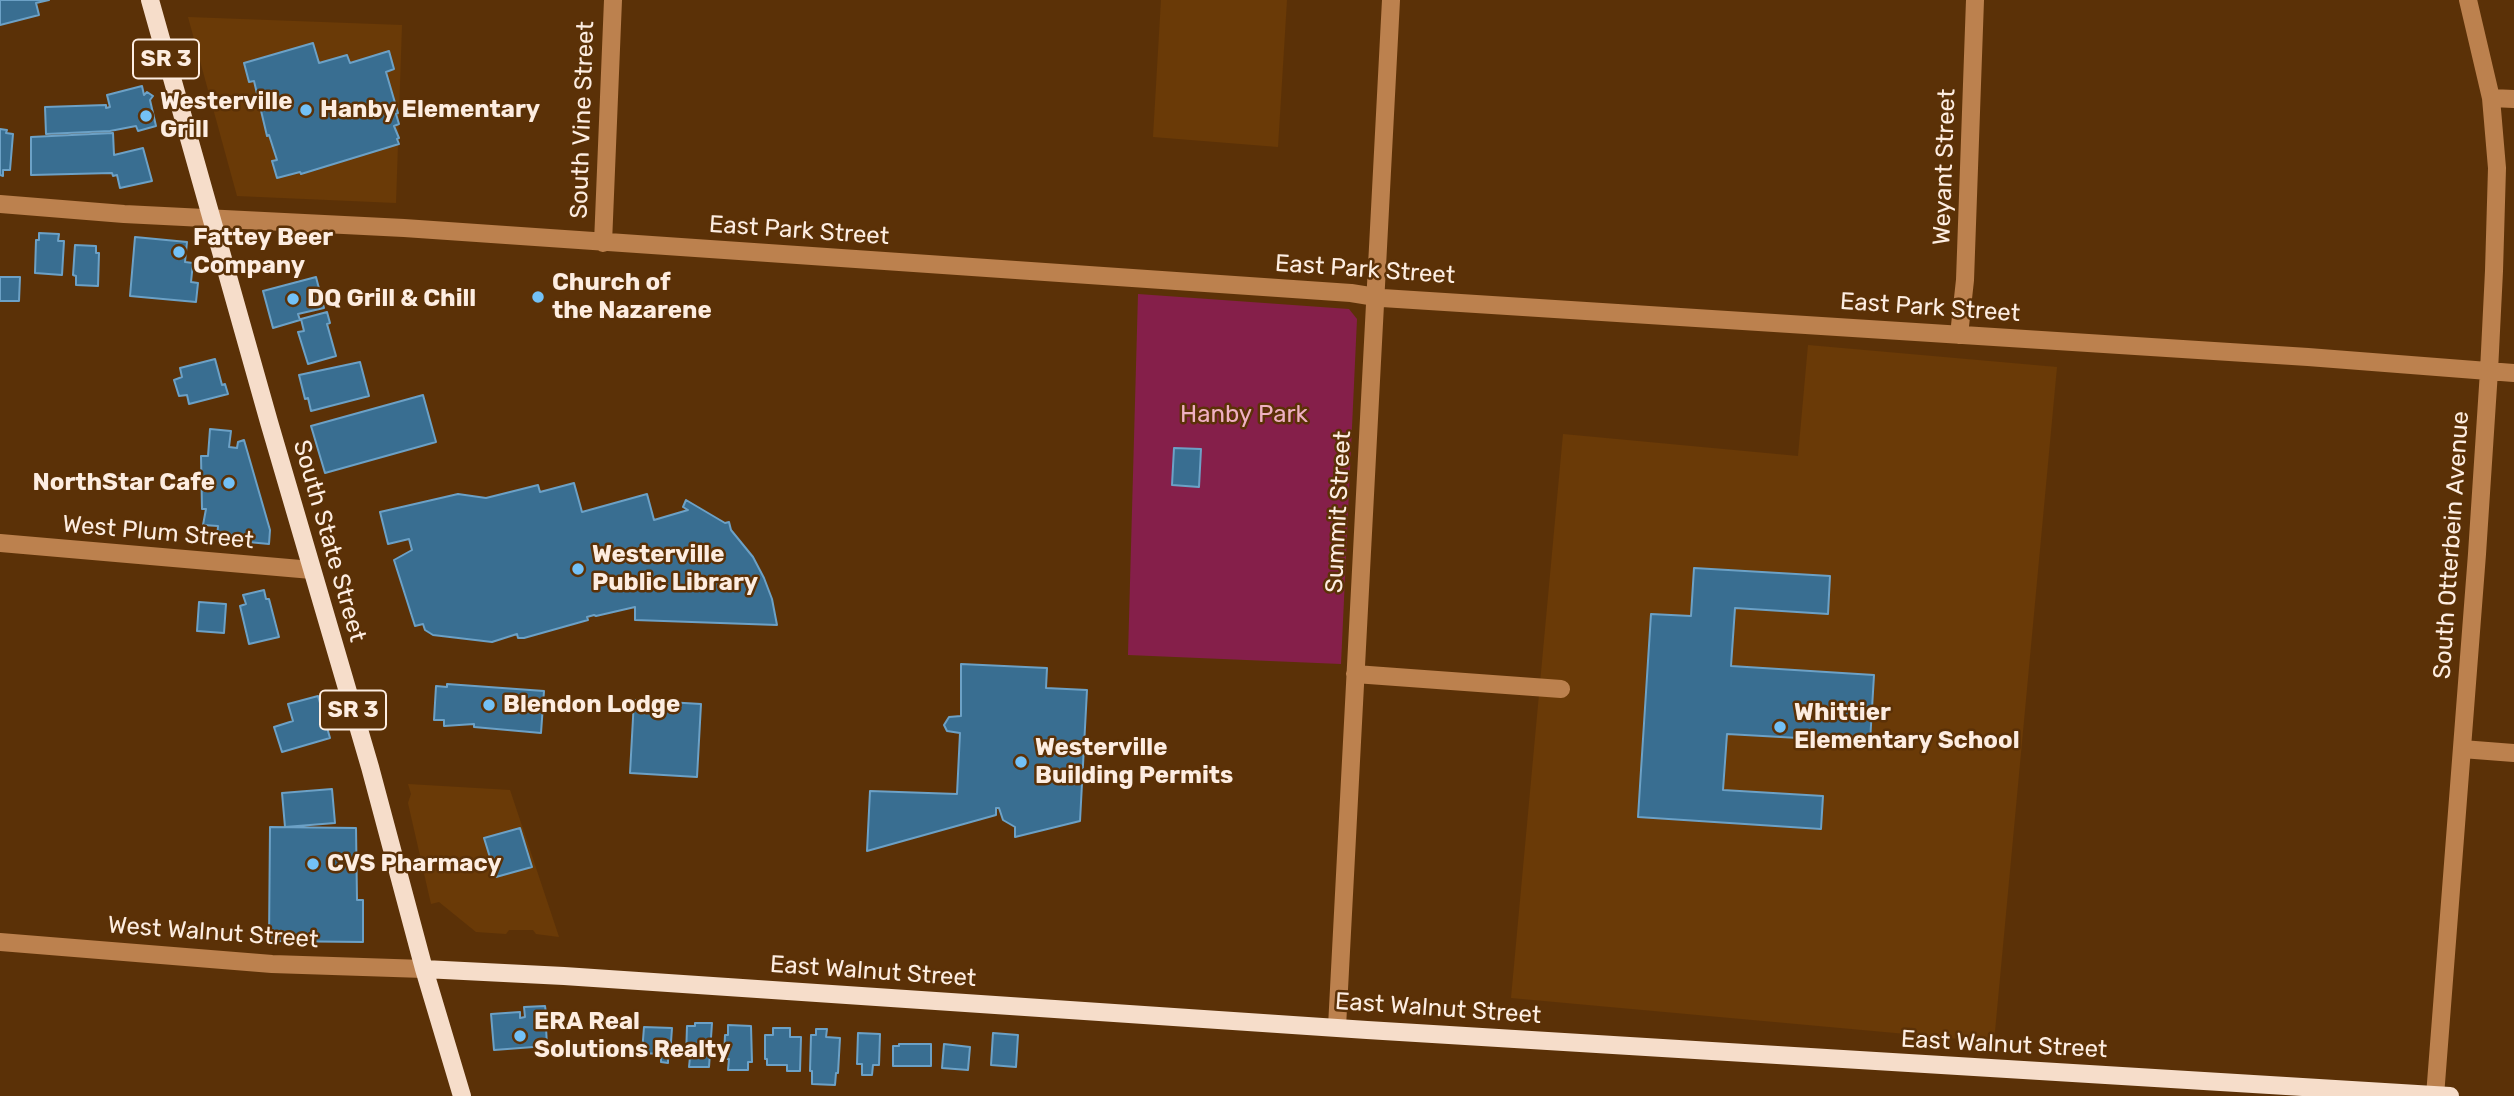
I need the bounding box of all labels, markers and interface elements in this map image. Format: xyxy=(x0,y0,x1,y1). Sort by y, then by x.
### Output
street label: South Vine Street xyxy=(565,21,601,219)
road number: SR 3 xyxy=(133,40,199,78)
place label: Westerville Grill xyxy=(160,88,292,144)
street label: Weyant Street xyxy=(1928,88,1962,246)
place label: Hanby Elementary xyxy=(320,96,540,124)
marker: Hanby Elementary xyxy=(298,102,314,118)
marker: Westerville Grill xyxy=(138,108,154,124)
street label: East Park Street xyxy=(708,210,890,252)
place label: Fattey Beer Company xyxy=(193,224,333,280)
marker: Fattey Beer Company xyxy=(171,244,187,260)
street label: East Park Street xyxy=(1274,249,1456,291)
place label: Church of the Nazarene xyxy=(552,269,712,325)
place label: DQ Grill & Chill xyxy=(307,285,476,313)
street label: East Park Street xyxy=(1839,287,2021,329)
marker: Church of the Nazarene xyxy=(530,289,546,305)
marker: DQ Grill & Chill xyxy=(285,291,301,307)
park label: Hanby Park xyxy=(1180,401,1308,429)
street label: South Otterbein Avenue xyxy=(2428,410,2476,680)
street label: Summit Street xyxy=(1320,430,1358,594)
street label: South State Street xyxy=(286,437,372,645)
place label: NorthStar Cafe xyxy=(32,469,215,497)
marker: NorthStar Cafe xyxy=(221,475,237,491)
street label: West Plum Street xyxy=(61,510,255,556)
place label: Westerville Public Library xyxy=(592,541,758,597)
marker: Westerville Public Library xyxy=(570,561,586,577)
road number: SR 3 xyxy=(320,690,386,730)
place label: Blendon Lodge xyxy=(503,691,680,719)
marker: Blendon Lodge xyxy=(481,697,497,713)
place label: Whittier Elementary School xyxy=(1794,699,2020,755)
marker: Whittier Elementary School xyxy=(1772,719,1788,735)
place label: Westerville Building Permits xyxy=(1035,734,1233,790)
marker: Westerville Building Permits xyxy=(1013,754,1029,770)
place label: CVS Pharmacy xyxy=(327,850,502,878)
marker: CVS Pharmacy xyxy=(305,856,321,872)
street label: West Walnut Street xyxy=(107,911,319,955)
street label: East Walnut Street xyxy=(769,950,977,994)
street label: East Walnut Street xyxy=(1334,987,1542,1031)
place label: ERA Real Solutions Realty xyxy=(534,1008,731,1064)
street label: East Walnut Street xyxy=(1900,1025,2108,1065)
marker: ERA Real Solutions Realty xyxy=(512,1028,528,1044)

